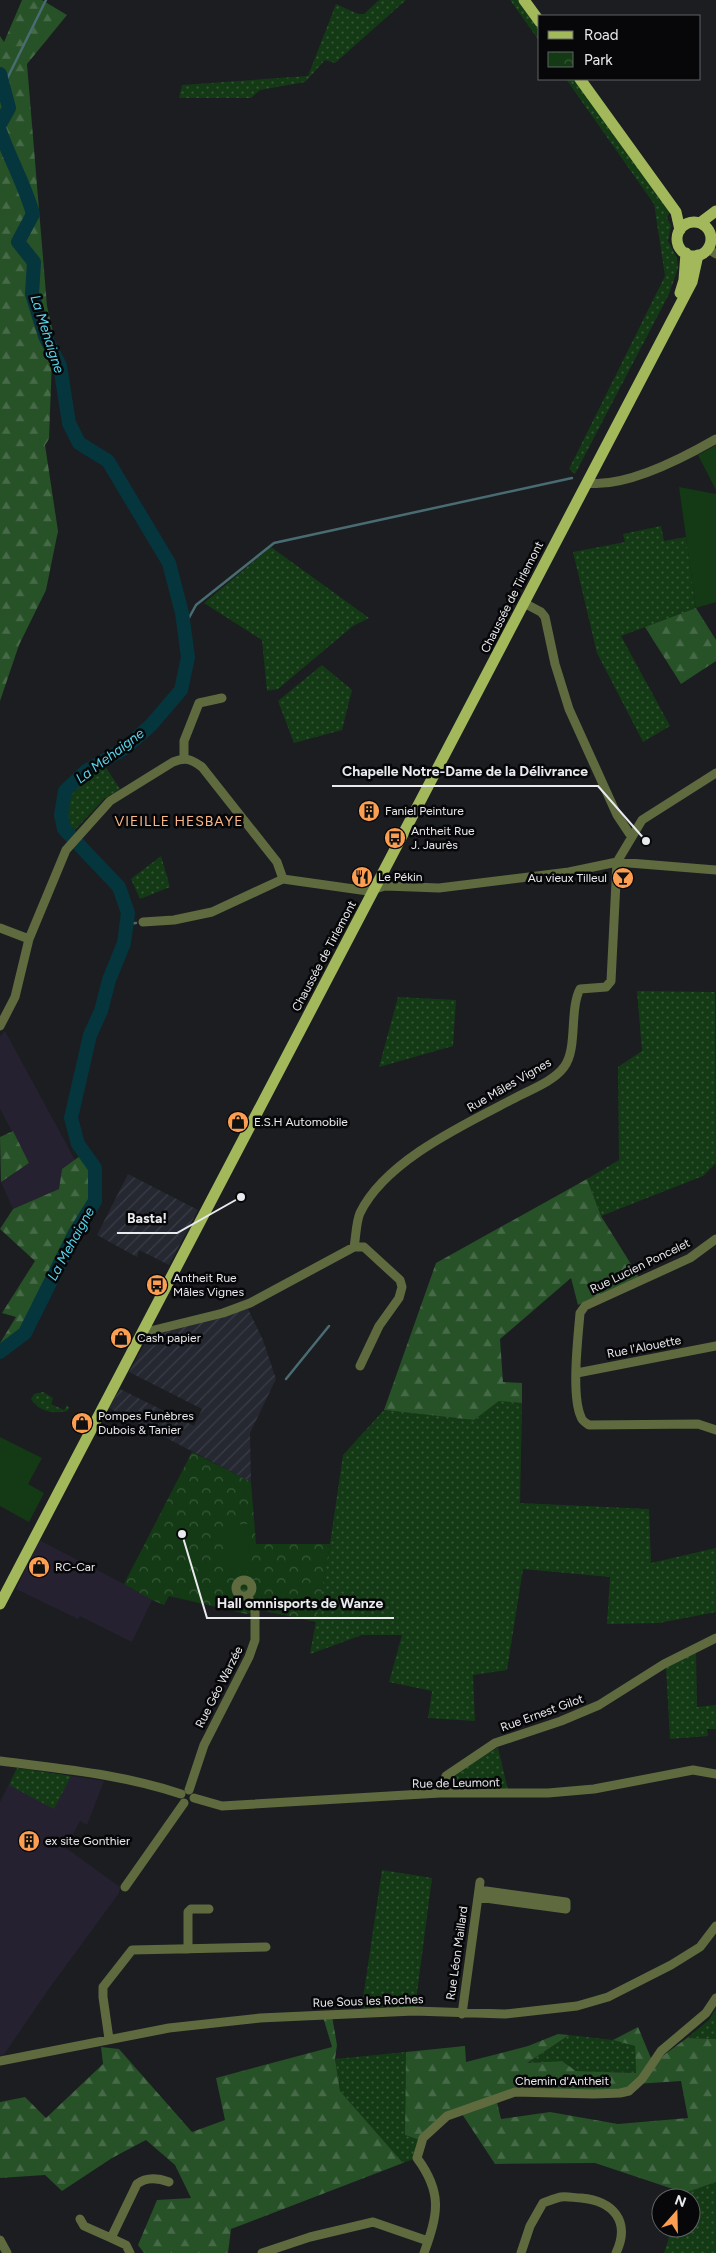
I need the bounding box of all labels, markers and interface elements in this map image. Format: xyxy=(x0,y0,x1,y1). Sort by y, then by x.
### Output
legend xyxy=(538,15,701,80)
text: Road xyxy=(584,26,619,44)
text: Park xyxy=(584,51,613,69)
water label: La Mehaigne xyxy=(26,293,68,376)
street label: Chaussée de Tirlemont xyxy=(478,539,546,655)
water label: La Mehaigne xyxy=(72,725,148,787)
callout: Chapelle Notre-Dame de la Délivrance xyxy=(332,757,598,786)
text: Chapelle Notre-Dame de la Délivrance xyxy=(342,763,588,780)
building icon: Faniel Peinture xyxy=(357,799,381,823)
place label: Faniel Peinture xyxy=(385,804,464,818)
district label: VIEILLE HESBAYE xyxy=(115,813,243,830)
place label: Antheit Rue J. Jaurès xyxy=(411,824,475,852)
bus stop icon: Antheit Rue J. Jaurès xyxy=(383,826,407,850)
restaurant icon: Le Pékin xyxy=(350,865,374,889)
bar icon: Au vieux Tilleul xyxy=(611,866,635,890)
place label: Le Pékin xyxy=(378,870,423,884)
place label: Au vieux Tilleul xyxy=(528,871,607,885)
street label: Chaussée de Tirlemont xyxy=(289,898,359,1014)
street label: Rue Mâles Vignes xyxy=(464,1055,554,1115)
shop icon: E.S.H Automobile xyxy=(226,1110,250,1134)
place label: E.S.H Automobile xyxy=(254,1115,348,1129)
water label: La Mehaigne xyxy=(44,1204,98,1284)
callout: Basta! xyxy=(117,1204,177,1233)
text: Basta! xyxy=(127,1210,167,1227)
street label: Rue Lucien Poncelet xyxy=(588,1236,693,1296)
place label: Antheit Rue Mâles Vignes xyxy=(173,1271,244,1299)
bus stop icon: Antheit Rue Mâles Vignes xyxy=(145,1273,169,1297)
shop icon: Cash papier xyxy=(109,1326,133,1350)
place label: Cash papier xyxy=(137,1331,201,1345)
street label: Rue l'Alouette xyxy=(606,1333,683,1361)
place label: Pompes Funèbres Dubois & Tanier xyxy=(98,1409,194,1437)
shop icon: Pompes Funèbres Dubois & Tanier xyxy=(70,1411,94,1435)
shop icon: RC-Car xyxy=(27,1555,51,1579)
place label: RC-Car xyxy=(55,1560,95,1574)
callout: Hall omnisports de Wanze xyxy=(207,1589,394,1618)
text: Hall omnisports de Wanze xyxy=(217,1595,383,1612)
street label: Rue Géo Warzée xyxy=(192,1644,246,1730)
street label: Rue Ernest Gilot xyxy=(499,1691,586,1735)
street label: Rue de Leumont xyxy=(412,1775,501,1791)
building icon: ex site Gonthier xyxy=(17,1829,41,1853)
place label: ex site Gonthier xyxy=(45,1834,130,1848)
street label: Rue Léon Maillard xyxy=(443,1905,471,2001)
street label: Rue Sous les Roches xyxy=(312,1992,424,2010)
street label: Chemin d'Antheit xyxy=(515,2074,609,2088)
north arrow xyxy=(651,2188,701,2238)
text: N xyxy=(672,2191,688,2211)

